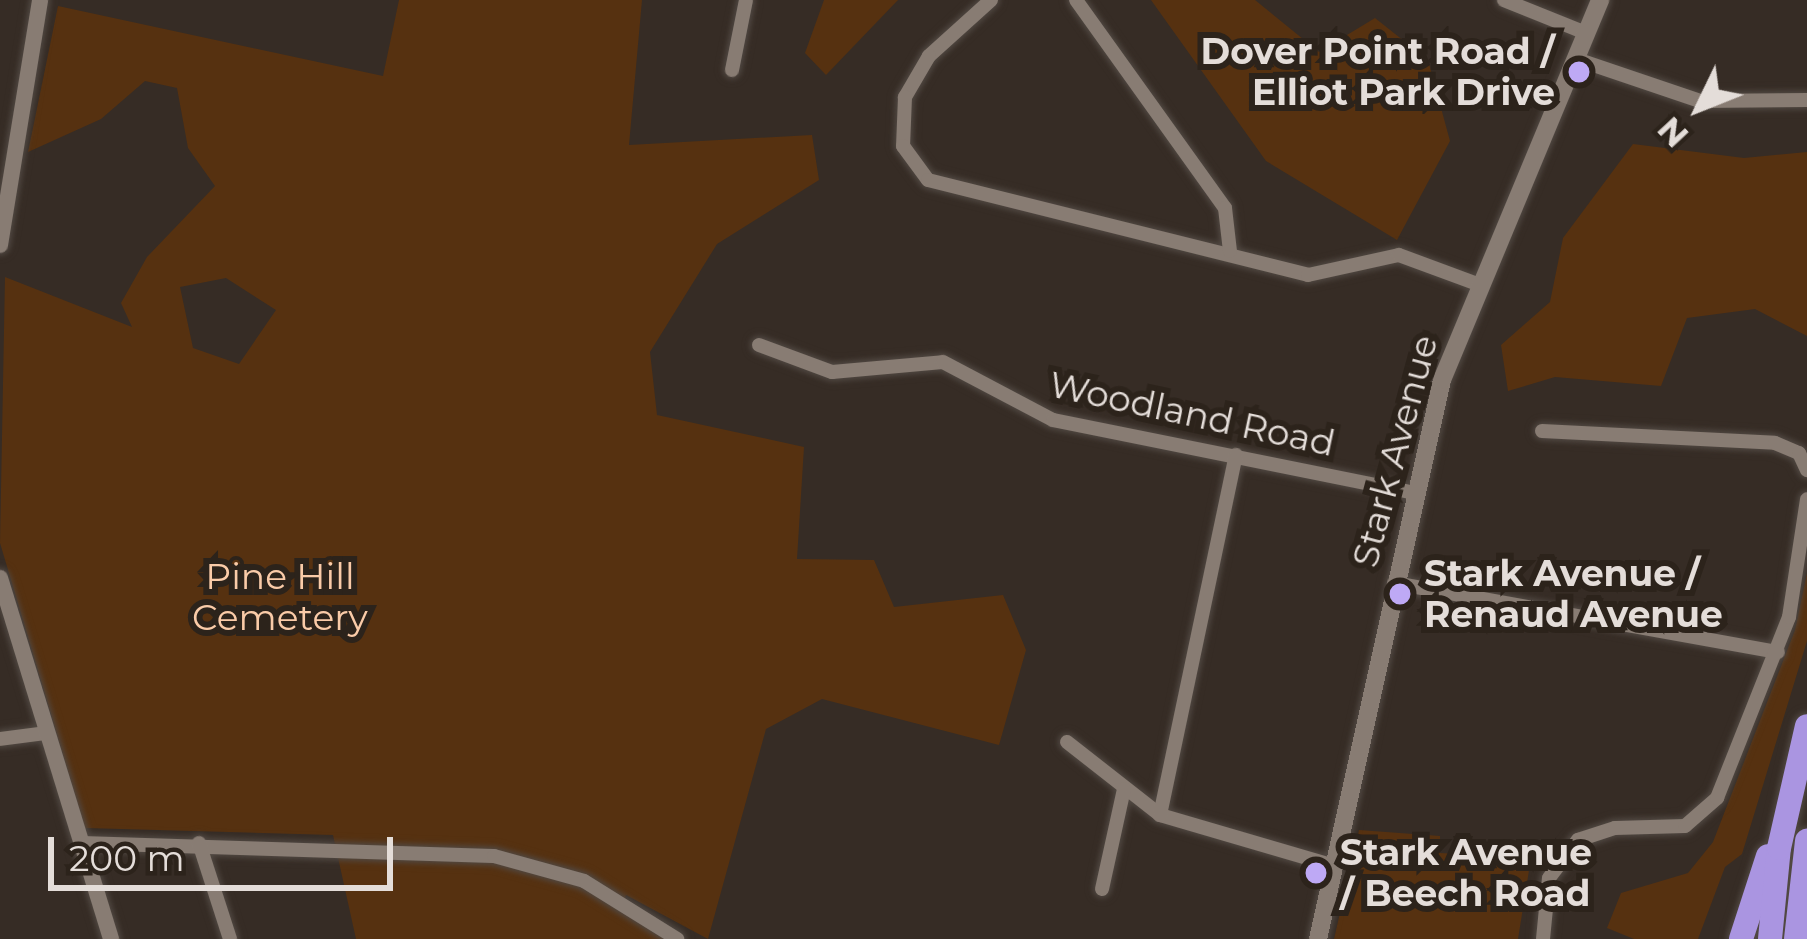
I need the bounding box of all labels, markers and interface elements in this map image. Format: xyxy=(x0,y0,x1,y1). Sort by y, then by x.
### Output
place label: Dover Point Road / Elliot Park Drive xyxy=(1200,29,1555,114)
north arrow xyxy=(1639,48,1759,168)
marker: Dover Point Road / Elliot Park Drive xyxy=(1566,59,1592,85)
text: N xyxy=(1649,109,1696,156)
street label: Stark Avenue xyxy=(1343,330,1447,572)
street label: Woodland Road xyxy=(1045,363,1339,465)
place label: Stark Avenue / Renaud Avenue xyxy=(1424,551,1723,636)
park label: Pine Hill Cemetery xyxy=(192,554,368,639)
marker: Stark Avenue / Renaud Avenue xyxy=(1387,581,1413,607)
scale bar xyxy=(54,813,399,887)
place label: Stark Avenue / Beech Road xyxy=(1340,830,1592,915)
text: 200 m xyxy=(69,836,185,880)
marker: Stark Avenue / Beech Road xyxy=(1303,860,1329,886)

